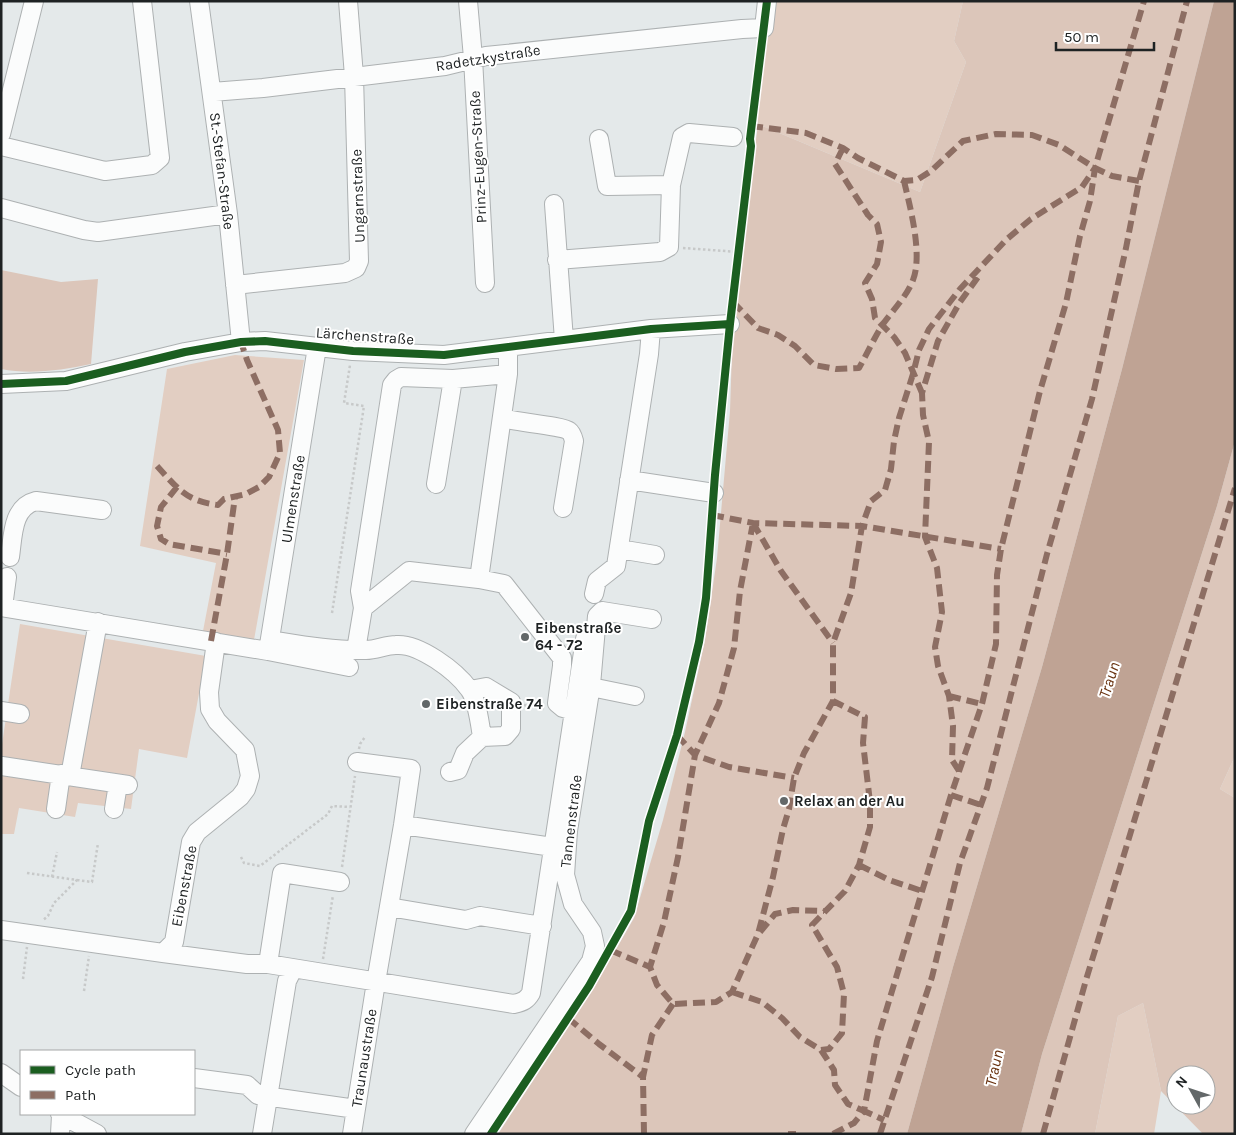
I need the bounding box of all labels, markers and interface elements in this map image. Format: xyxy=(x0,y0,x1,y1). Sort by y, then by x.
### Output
scale bar xyxy=(1056,20,1154,52)
text: 50 m xyxy=(1064,28,1099,46)
street label: Radetzkystraße xyxy=(434,41,542,75)
street label: Prinz-Eugen-Straße xyxy=(466,90,490,224)
street label: St.-Stefan-Straße xyxy=(206,111,238,231)
street label: Ungarnstraße xyxy=(347,149,369,243)
street label: Lärchenstraße xyxy=(315,324,415,348)
street label: Ulmenstraße xyxy=(277,454,309,544)
place label: Eibenstraße 64 - 72 xyxy=(535,619,621,654)
marker: Eibenstraße 64 - 72 xyxy=(519,631,531,643)
water label: Traun xyxy=(1094,659,1124,701)
place label: Eibenstraße 74 xyxy=(436,695,543,713)
marker: Eibenstraße 74 xyxy=(420,698,432,710)
street label: Tannenstraße xyxy=(556,774,586,868)
place label: Relax an der Au xyxy=(794,792,905,810)
marker: Relax an der Au xyxy=(778,795,790,807)
street label: Eibenstraße xyxy=(167,844,201,928)
street label: Traunaustraße xyxy=(347,1007,381,1109)
water label: Traun xyxy=(981,1048,1007,1088)
legend xyxy=(20,1050,195,1115)
text: Cycle path xyxy=(65,1061,136,1079)
north arrow xyxy=(1166,1065,1216,1115)
text: N xyxy=(1172,1073,1191,1091)
text: Path xyxy=(65,1086,96,1104)

